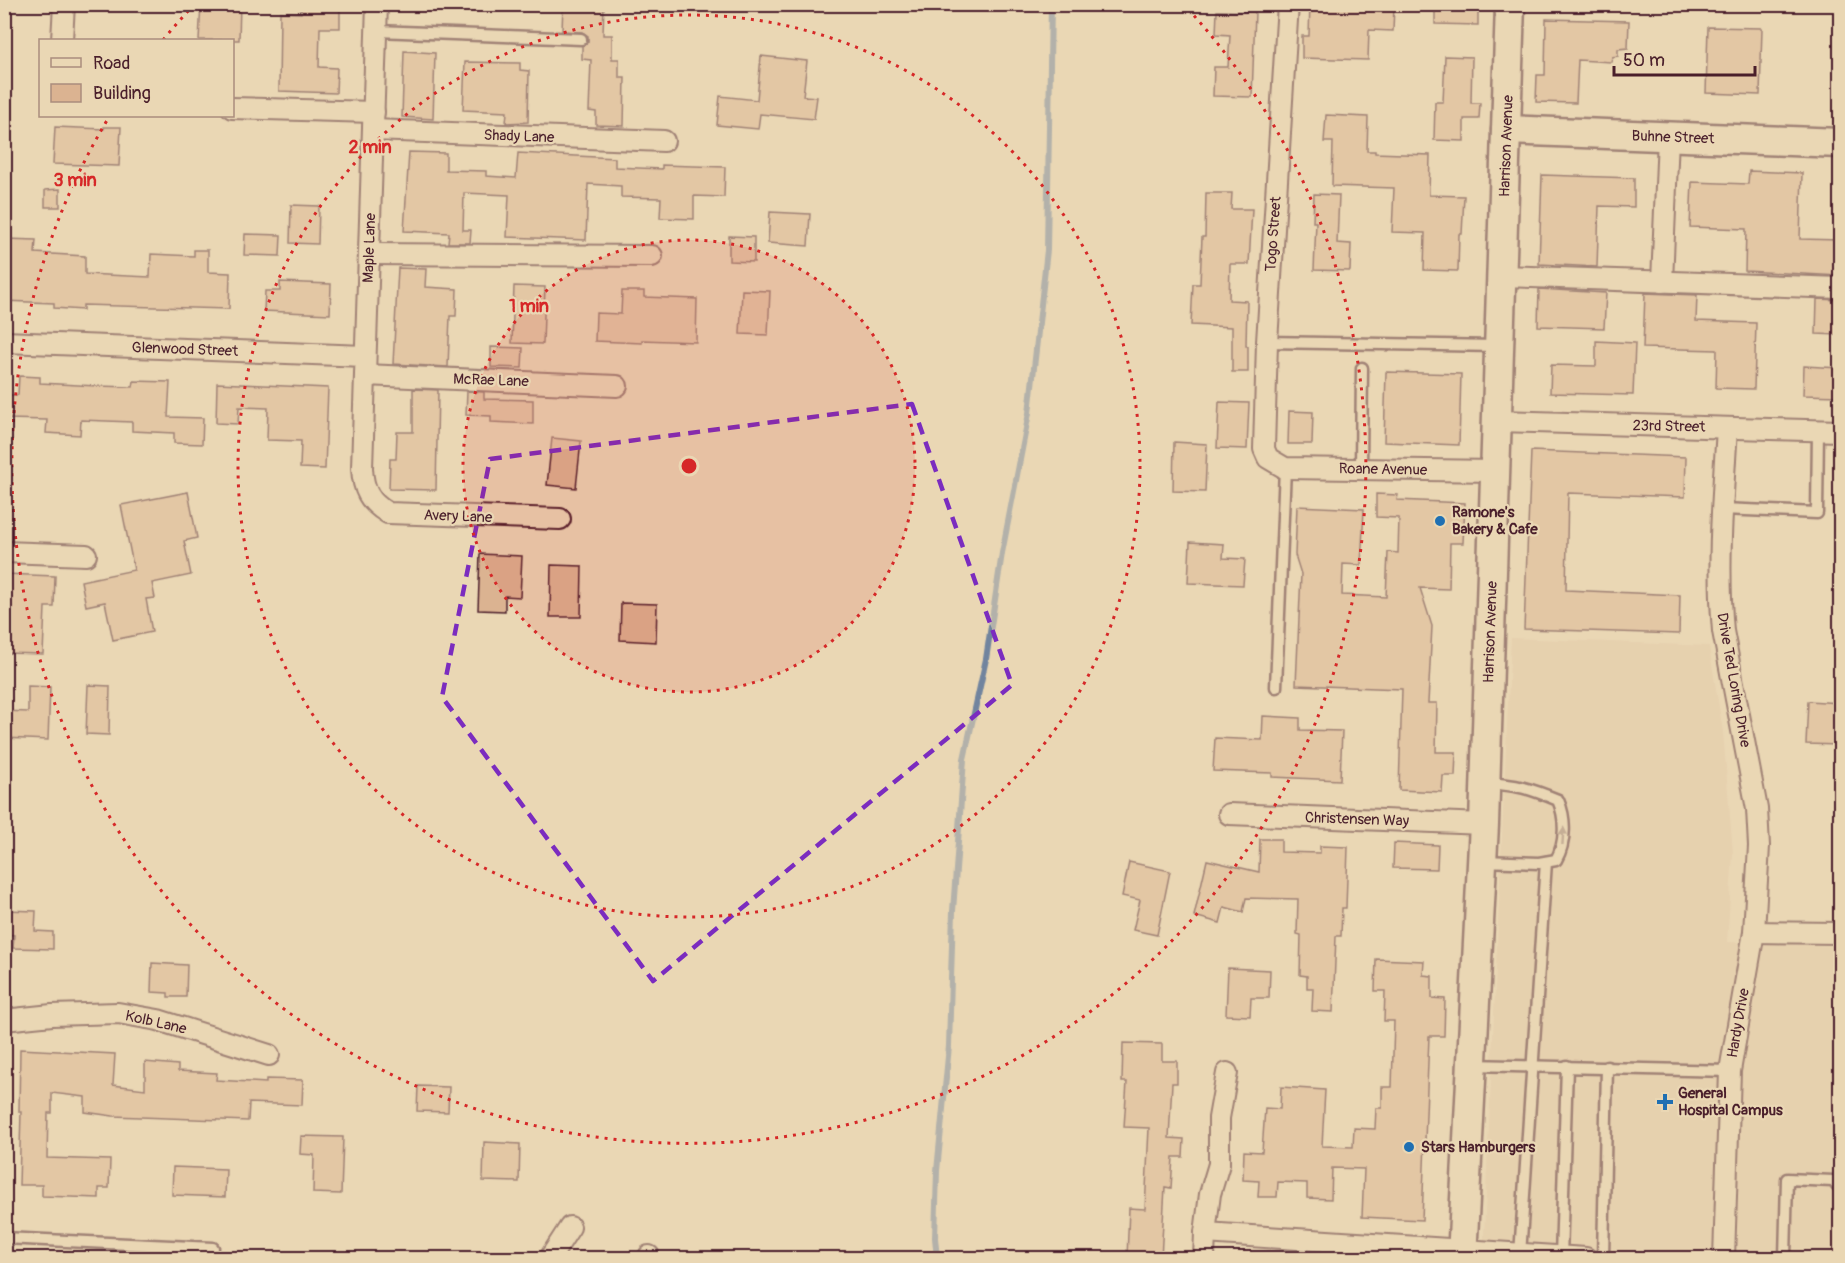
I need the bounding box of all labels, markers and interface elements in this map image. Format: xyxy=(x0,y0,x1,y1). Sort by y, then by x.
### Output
legend xyxy=(39,39,234,117)
scale bar xyxy=(1614,39,1755,77)
text: 50 m xyxy=(1623,49,1665,72)
text: Road xyxy=(93,52,130,75)
text: Building xyxy=(93,82,151,105)
street label: Harrison Avenue xyxy=(1495,94,1518,197)
street label: Shady Lane xyxy=(483,126,555,147)
street label: Buhne Street xyxy=(1631,127,1716,148)
text: 2 min xyxy=(348,136,392,159)
text: 3 min xyxy=(53,169,97,192)
street label: Togo Street xyxy=(1261,195,1286,272)
street label: Maple Lane xyxy=(359,212,380,283)
text: 1 min xyxy=(509,295,549,318)
street label: Glenwood Street xyxy=(131,338,239,361)
street label: McRae Lane xyxy=(453,370,530,391)
street label: 23rd Street xyxy=(1633,416,1706,437)
centre of rings xyxy=(679,456,699,476)
street label: Roane Avenue xyxy=(1339,459,1428,480)
place label: Ramone's Bakery & Cafe xyxy=(1452,503,1538,539)
street label: Avery Lane xyxy=(423,506,493,527)
marker: Ramone's Bakery & Cafe xyxy=(1433,514,1447,528)
street label: Harrison Avenue xyxy=(1479,580,1502,683)
street label: Drive Ted Loring Drive xyxy=(1712,611,1755,749)
street label: Christensen Way xyxy=(1305,808,1410,831)
one-way arrow xyxy=(1558,826,1567,845)
street label: Hardy Drive xyxy=(1723,986,1754,1059)
street label: Kolb Lane xyxy=(123,1006,189,1039)
place label: General Hospital Campus xyxy=(1678,1084,1783,1120)
marker: General Hospital Campus xyxy=(1656,1093,1674,1111)
place label: Stars Hamburgers xyxy=(1421,1138,1535,1157)
marker: Stars Hamburgers xyxy=(1402,1140,1416,1154)

